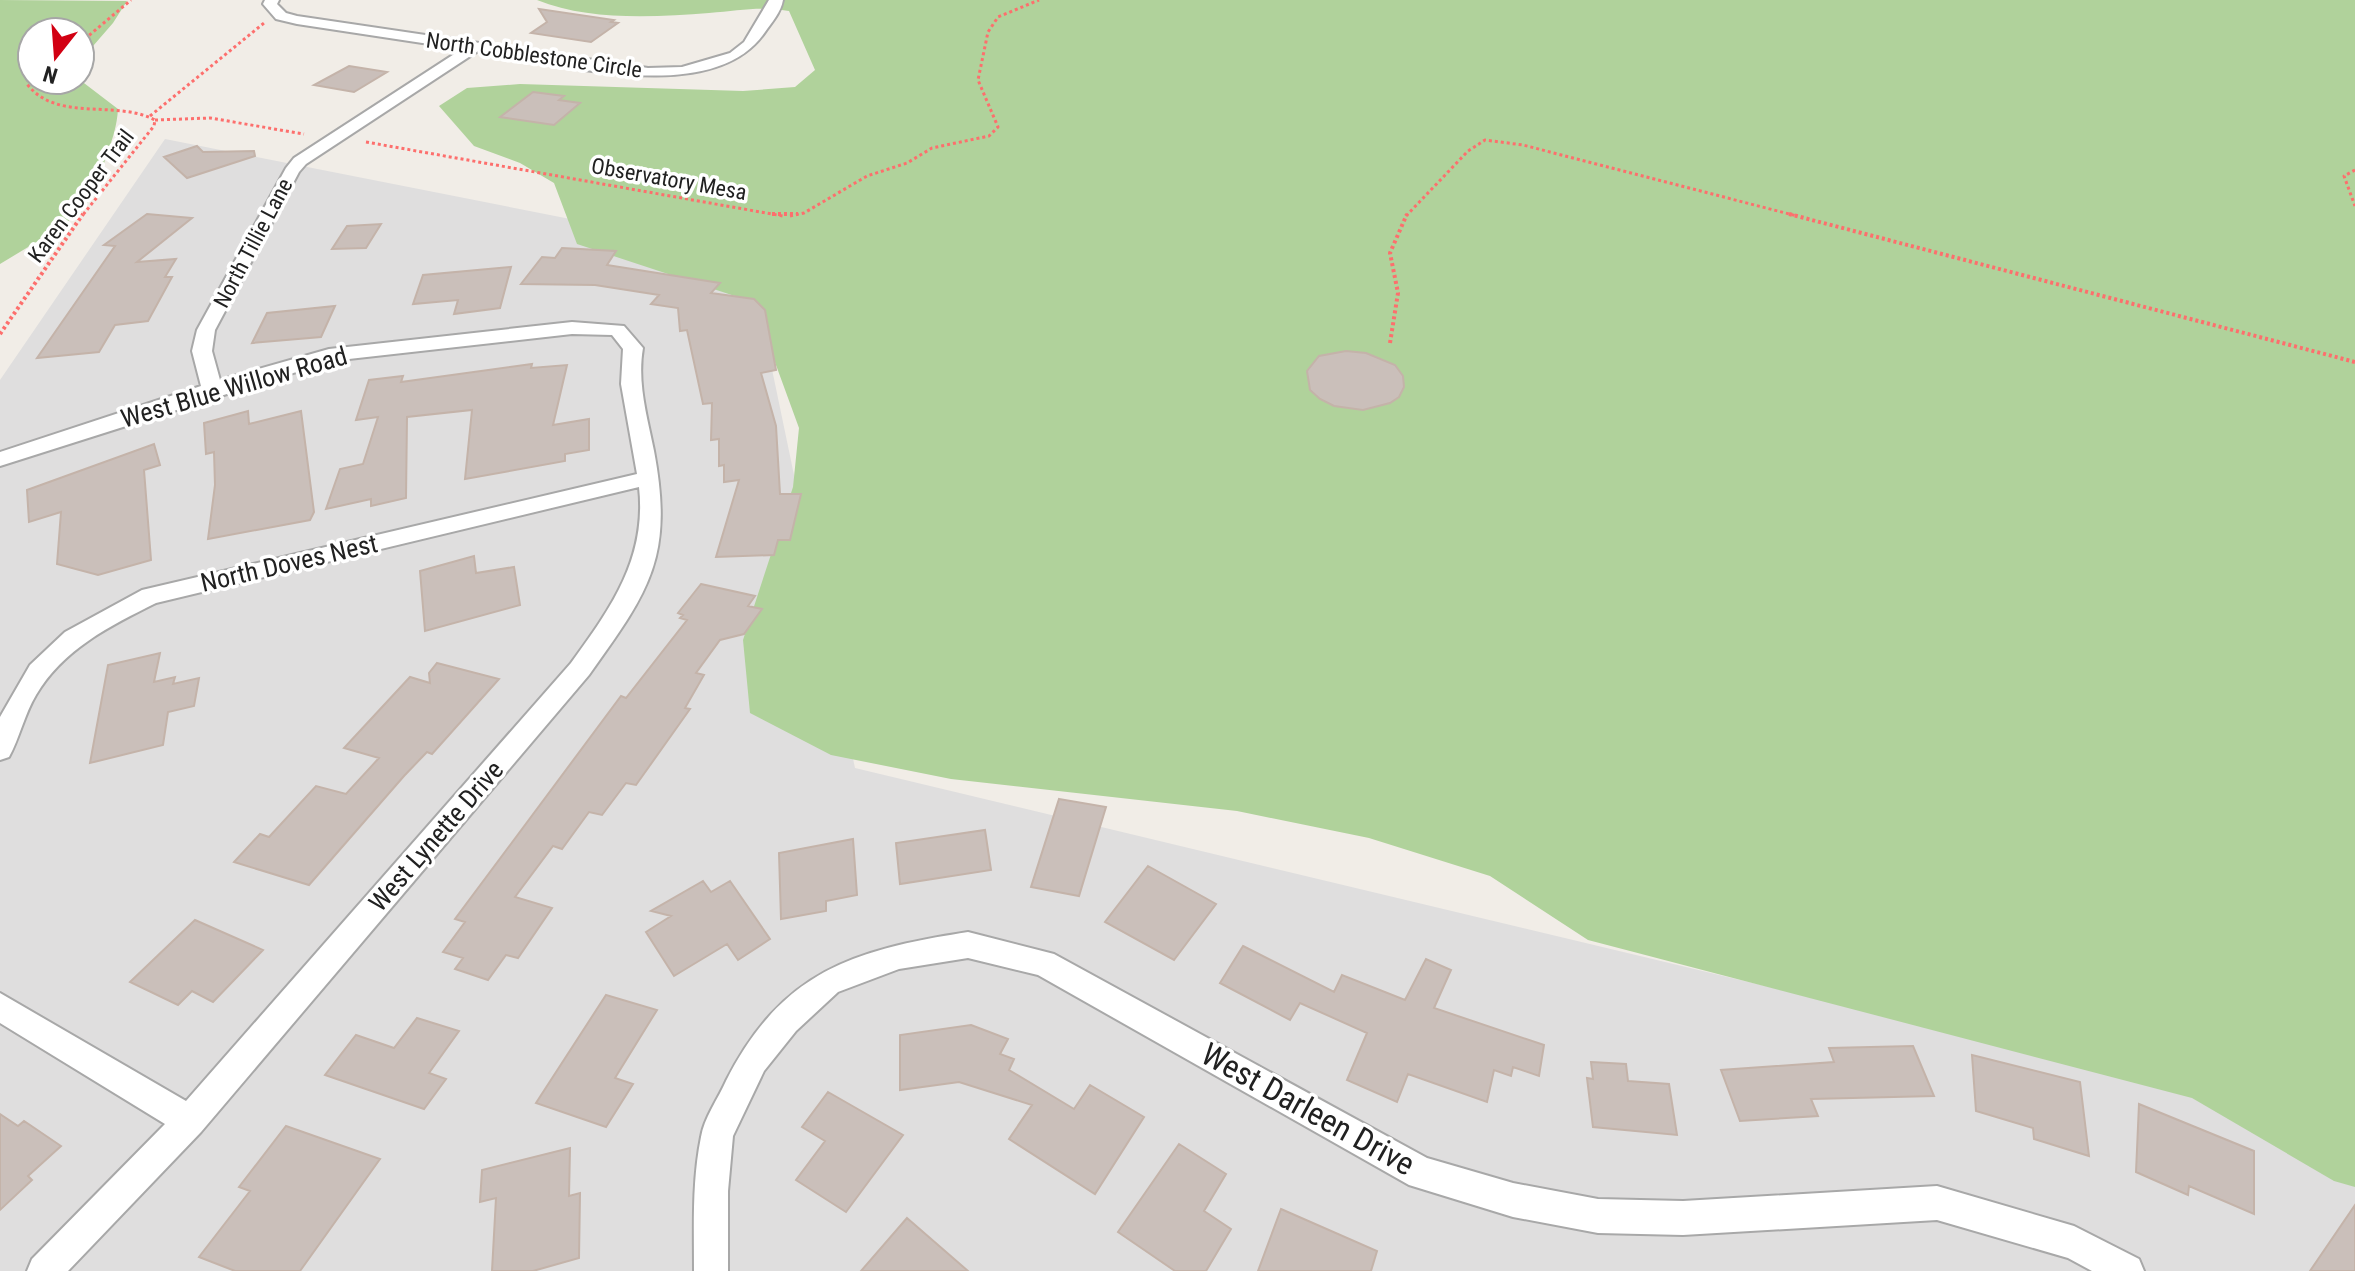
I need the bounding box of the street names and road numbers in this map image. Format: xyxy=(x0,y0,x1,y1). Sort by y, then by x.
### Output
street label: North Cobblestone Circle xyxy=(425,27,643,83)
street label: Karen Cooper Trail xyxy=(23,125,139,267)
street label: Observatory Mesa xyxy=(589,153,749,205)
street label: North Tillie Lane xyxy=(208,174,298,312)
street label: West Blue Willow Road xyxy=(117,340,351,434)
street label: North Doves Nest xyxy=(198,528,380,598)
street label: West Lynette Drive xyxy=(363,755,509,917)
street label: West Darleen Drive xyxy=(1195,1035,1421,1183)

